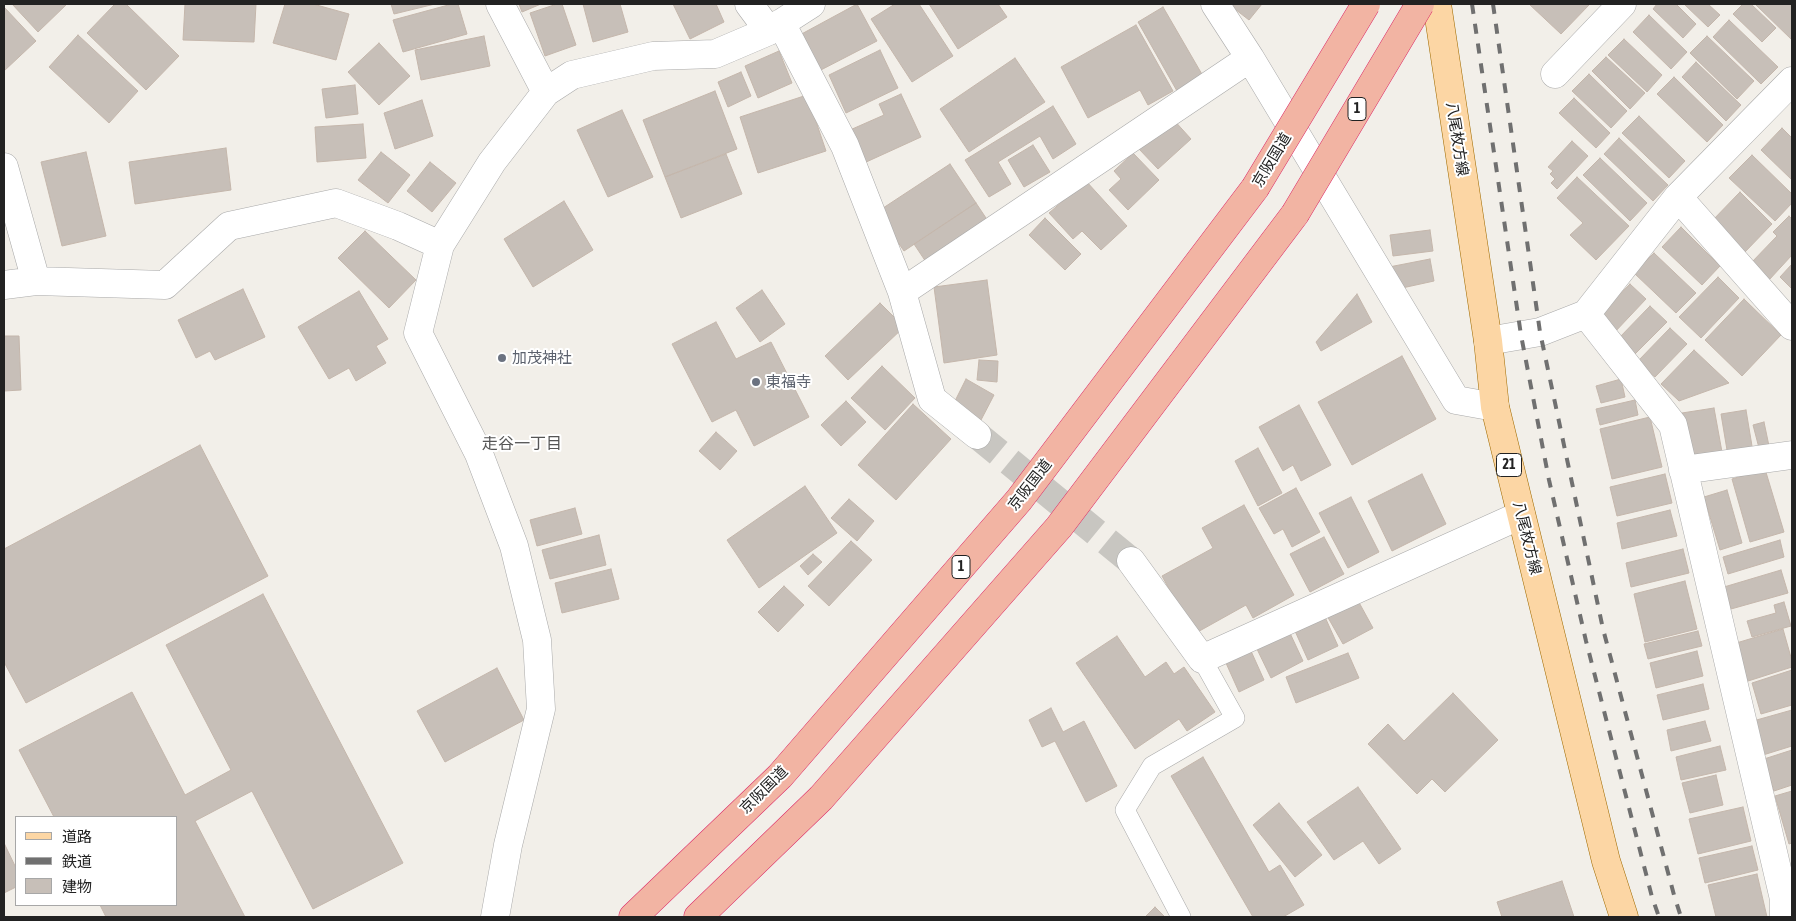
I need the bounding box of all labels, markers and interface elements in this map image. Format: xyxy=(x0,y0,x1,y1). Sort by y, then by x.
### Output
road number: 1 xyxy=(1348,98,1366,120)
street label: 八尾枚方線 xyxy=(1442,101,1472,177)
street label: 京阪国道 xyxy=(1249,130,1295,190)
place label: 加茂神社 xyxy=(512,349,572,367)
marker: 加茂神社 xyxy=(496,352,508,364)
place label: 東福寺 xyxy=(766,373,811,391)
marker: 東福寺 xyxy=(750,376,762,388)
district label: 走谷一丁目 xyxy=(482,434,562,454)
road number: 21 xyxy=(1496,454,1522,476)
street label: 京阪国道 xyxy=(1004,456,1056,514)
street label: 八尾枚方線 xyxy=(1509,499,1545,577)
road number: 1 xyxy=(952,556,970,578)
street label: 京阪国道 xyxy=(736,762,792,818)
legend xyxy=(15,816,178,906)
text: 道路 xyxy=(62,828,92,845)
text: 鉄道 xyxy=(62,853,92,870)
text: 建物 xyxy=(62,878,92,895)

